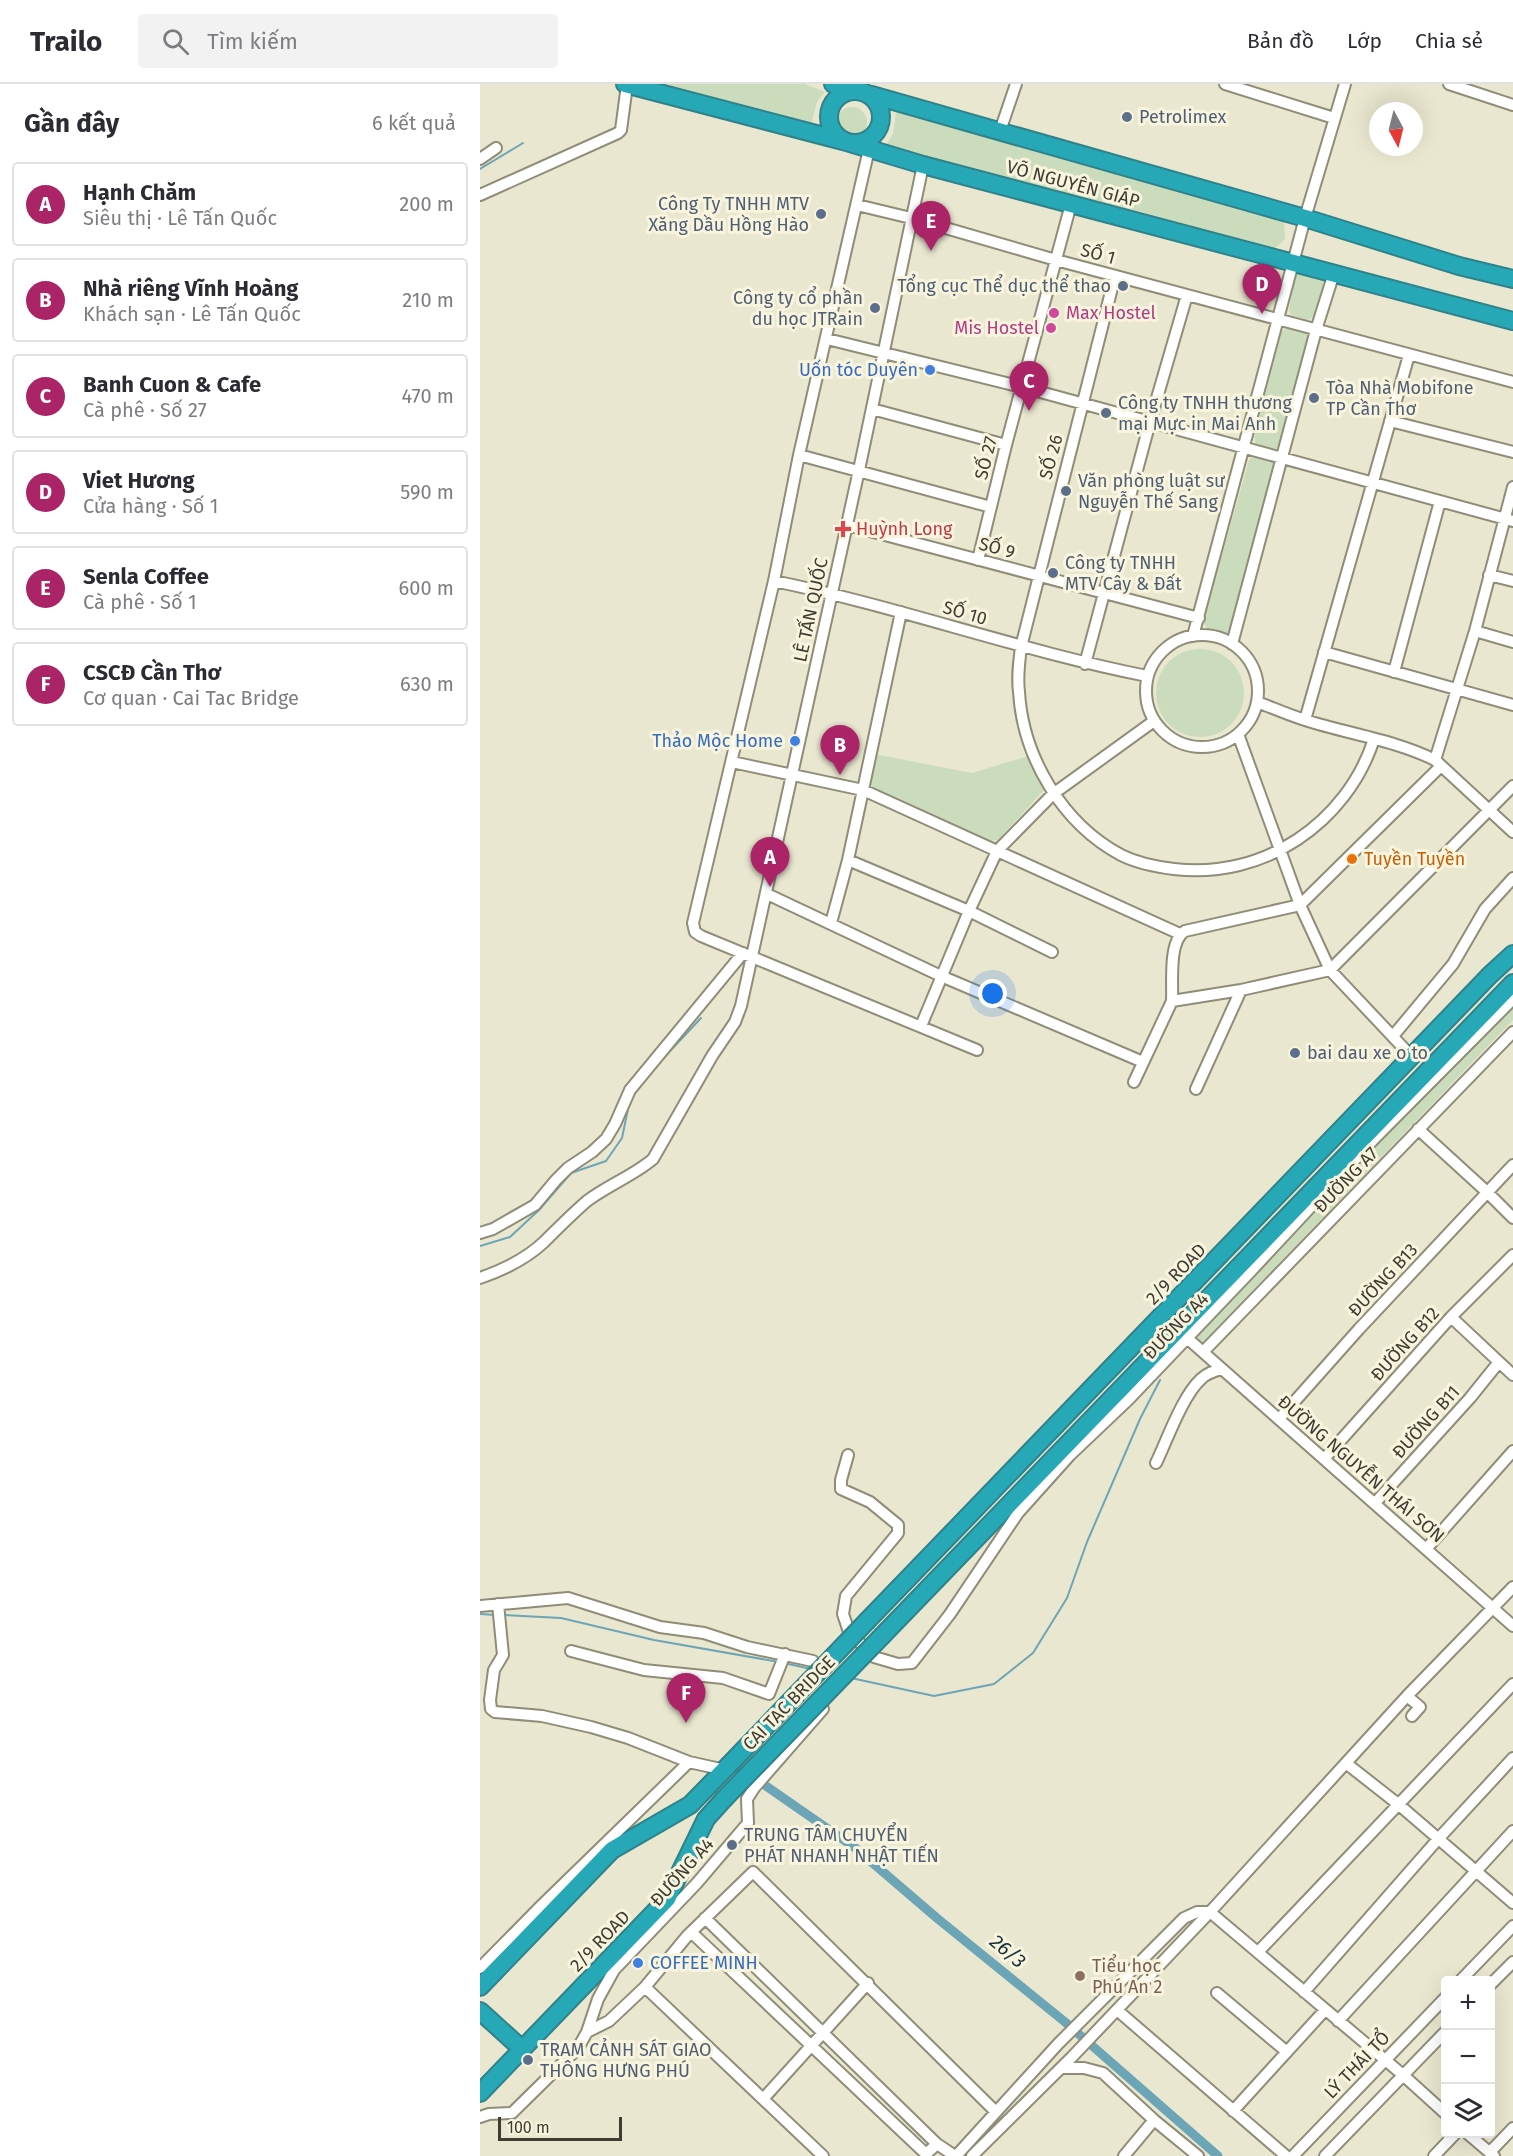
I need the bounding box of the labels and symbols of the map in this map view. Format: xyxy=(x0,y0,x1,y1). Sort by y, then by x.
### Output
north arrow xyxy=(1369,102,1423,156)
place label: Petrolimex xyxy=(1139,106,1227,128)
marker: Petrolimex xyxy=(1120,110,1134,124)
street label: VÕ NGUYÊN GIÁP xyxy=(1004,155,1142,212)
place label: Công Ty TNHH MTV Xăng Dầu Hồng Hào xyxy=(649,193,809,236)
pin: E xyxy=(912,202,950,251)
marker: Công Ty TNHH MTV Xăng Dầu Hồng Hào xyxy=(814,207,828,221)
street label: SỐ 1 xyxy=(1078,236,1118,269)
pin: D xyxy=(1242,264,1282,314)
place label: Tổng cục Thể dục thể thao xyxy=(897,274,1111,297)
marker: Tổng cục Thể dục thể thao xyxy=(1116,279,1130,293)
place label: Công ty cổ phần du học JTRain xyxy=(733,286,863,330)
marker: Công ty cổ phần du học JTRain xyxy=(868,301,882,315)
place label: Max Hostel xyxy=(1066,302,1156,324)
marker: Max Hostel xyxy=(1047,306,1061,320)
place label: Mis Hostel xyxy=(954,317,1039,339)
marker: Mis Hostel xyxy=(1044,321,1058,335)
place label: Uốn tóc Duyên xyxy=(799,359,918,381)
pin: C xyxy=(1010,362,1048,411)
marker: Uốn tóc Duyên xyxy=(923,363,937,377)
place label: Tòa Nhà Mobifone TP Cần Thơ xyxy=(1326,377,1474,420)
marker: Tòa Nhà Mobifone TP Cần Thơ xyxy=(1307,391,1321,405)
place label: Công ty TNHH thương mại Mực in Mai Anh xyxy=(1118,392,1293,435)
marker: Công ty TNHH thương mại Mực in Mai Anh xyxy=(1099,406,1113,420)
street label: SỐ 26 xyxy=(1032,431,1068,482)
street label: SỐ 27 xyxy=(967,433,1002,482)
place label: Văn phòng luật sư Nguyễn Thế Sang xyxy=(1078,470,1225,513)
marker: Văn phòng luật sư Nguyễn Thế Sang xyxy=(1059,484,1073,498)
place label: Huỳnh Long xyxy=(856,518,953,540)
marker: Huỳnh Long xyxy=(834,520,852,538)
street label: SỐ 9 xyxy=(977,530,1018,563)
place label: Công ty TNHH MTV Cây & Đất xyxy=(1065,552,1182,595)
street label: LÊ TẤN QUỐC xyxy=(786,555,833,664)
marker: Công ty TNHH MTV Cây & Đất xyxy=(1046,566,1060,580)
street label: SỐ 10 xyxy=(940,593,990,630)
pin: B xyxy=(820,726,860,775)
place label: Thảo Mộc Home xyxy=(652,730,783,752)
marker: Thảo Mộc Home xyxy=(788,734,802,748)
pin: A xyxy=(750,838,790,887)
place label: Tuyền Tuyền xyxy=(1364,848,1465,870)
marker: Tuyền Tuyền xyxy=(1345,852,1359,866)
your location xyxy=(978,979,1007,1008)
place label: bai dau xe o to xyxy=(1307,1042,1428,1064)
marker: bai dau xe o to xyxy=(1288,1046,1302,1060)
street label: ĐƯỜNG A7 xyxy=(1309,1143,1383,1217)
street label: 2/9 ROAD xyxy=(1141,1239,1211,1309)
street label: ĐƯỜNG B13 xyxy=(1344,1239,1422,1321)
street label: ĐƯỜNG A4 xyxy=(1139,1288,1214,1364)
street label: ĐƯỜNG B12 xyxy=(1366,1302,1444,1385)
street label: ĐƯỜNG B11 xyxy=(1388,1381,1464,1463)
street label: ĐƯỜNG NGUYỄN THÁI SƠN xyxy=(1273,1388,1451,1547)
street label: CAI TAC BRIDGE xyxy=(738,1651,840,1755)
pin: F xyxy=(666,1674,706,1723)
place label: TRUNG TÂM CHUYỂN PHÁT NHANH NHẬT TIẾN xyxy=(744,1822,939,1867)
street label: ĐƯỜNG A4 xyxy=(646,1833,719,1911)
marker: TRUNG TÂM CHUYỂN PHÁT NHANH NHẬT TIẾN xyxy=(725,1838,739,1852)
street label: 2/9 ROAD xyxy=(565,1906,635,1976)
water label: 26/3 xyxy=(985,1929,1031,1973)
place label: COFFEE MINH xyxy=(650,1952,758,1974)
place label: Tiểu học Phú An 2 xyxy=(1092,1954,1163,1998)
marker: COFFEE MINH xyxy=(631,1956,645,1970)
marker: Tiểu học Phú An 2 xyxy=(1073,1969,1087,1983)
street label: LÝ THÁI TỔ xyxy=(1317,2025,1394,2103)
place label: TRẠM CẢNH SÁT GIAO THÔNG HƯNG PHÚ xyxy=(540,2038,711,2082)
marker: TRẠM CẢNH SÁT GIAO THÔNG HƯNG PHÚ xyxy=(521,2053,535,2067)
scale bar xyxy=(498,2114,622,2142)

